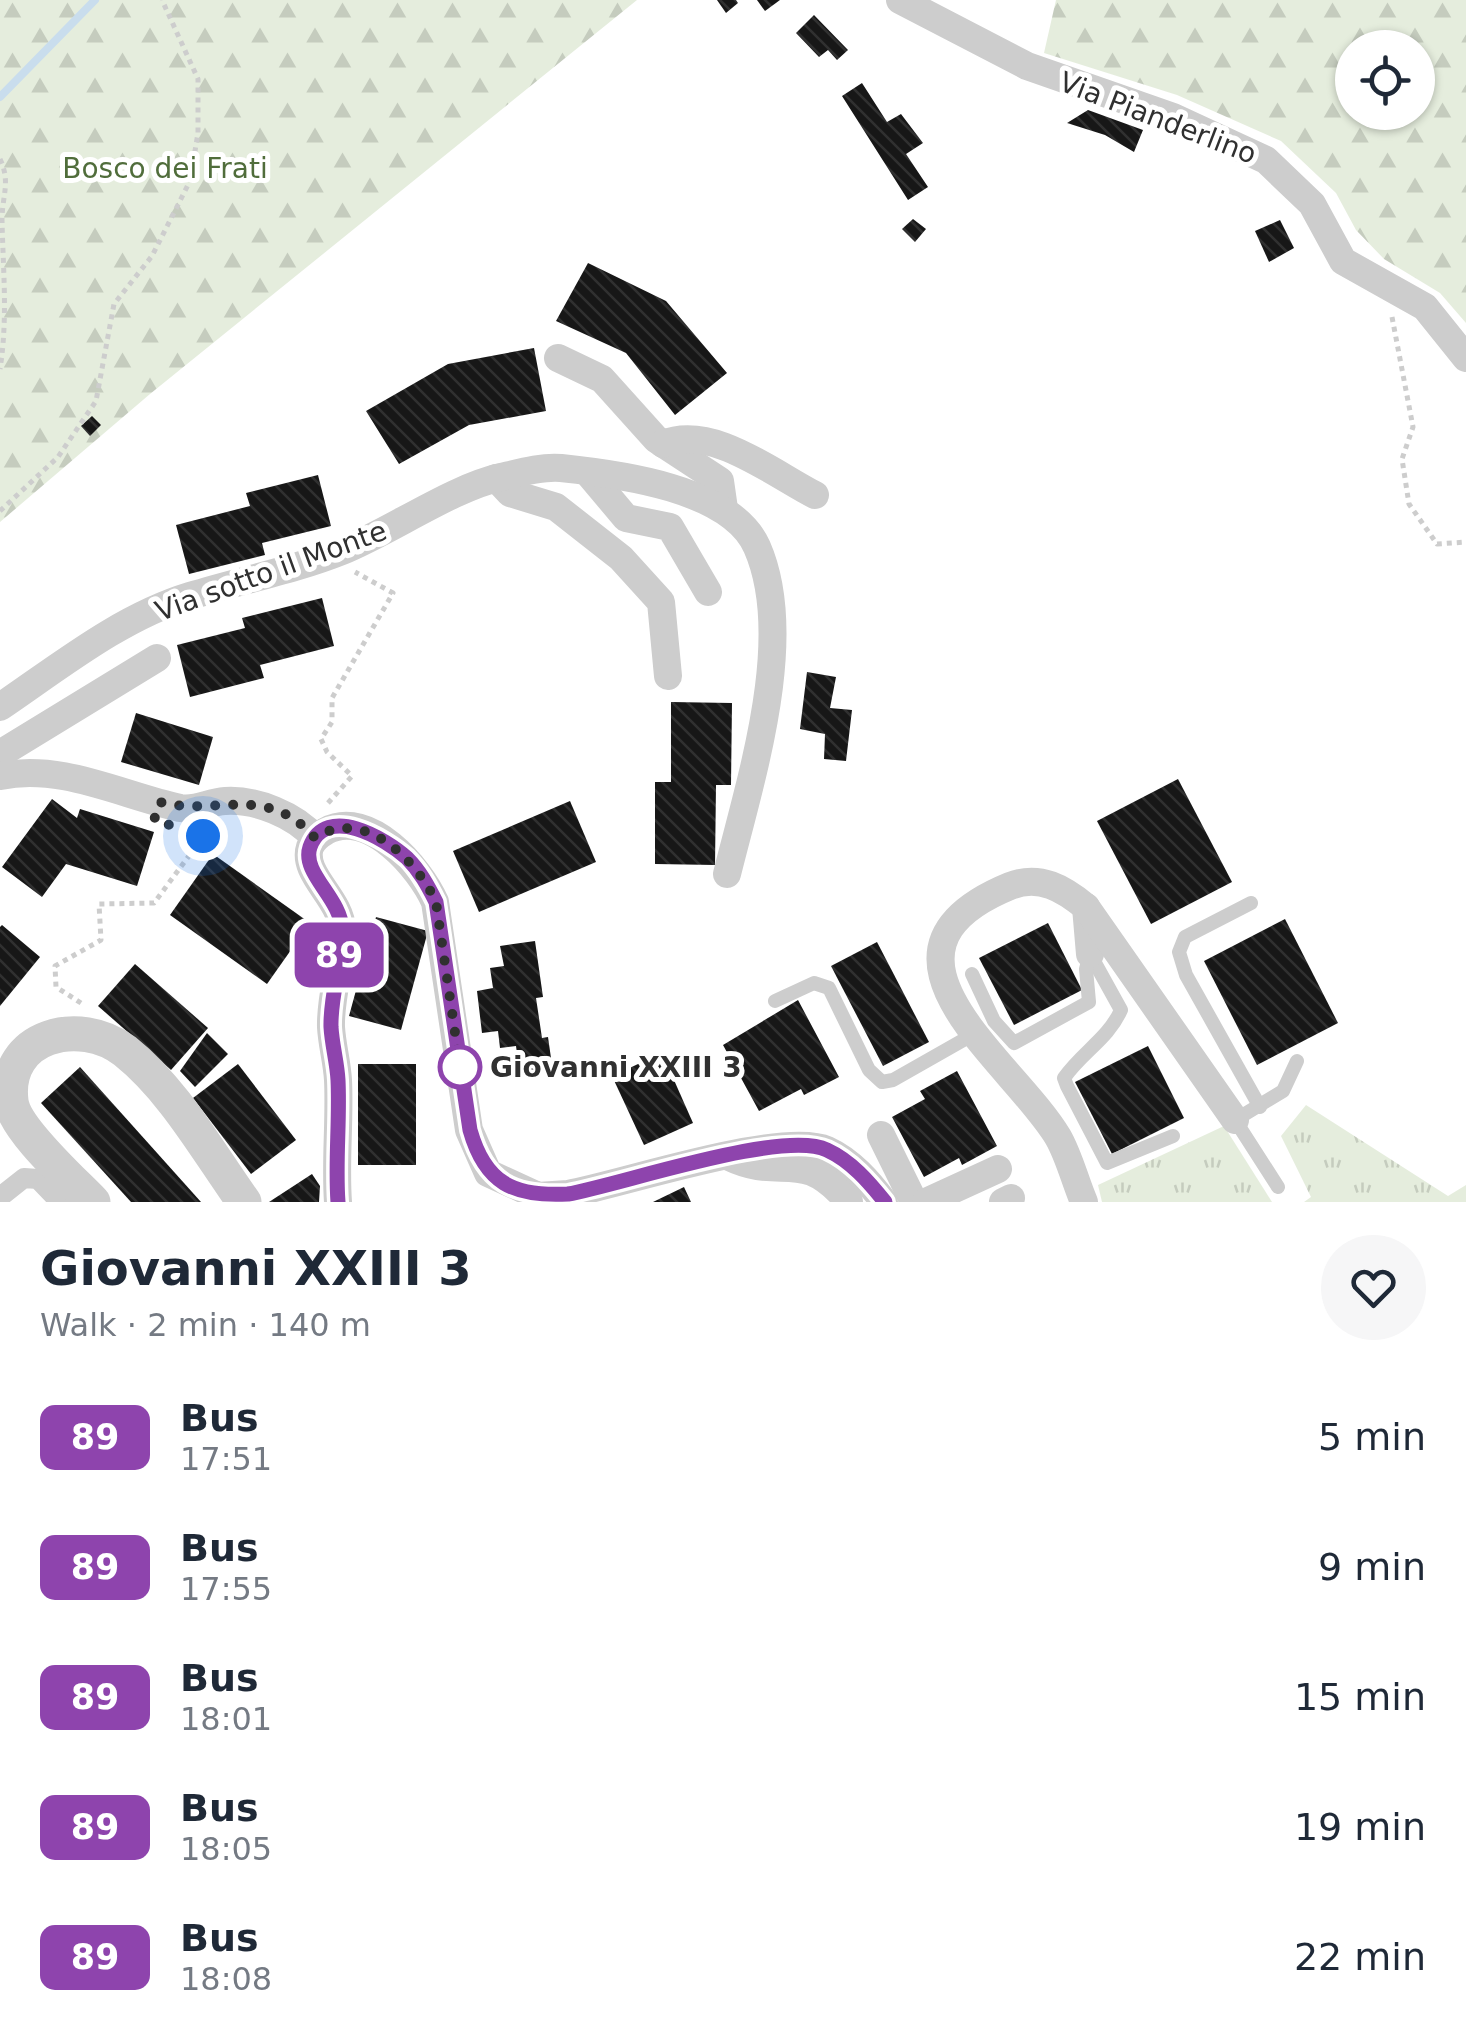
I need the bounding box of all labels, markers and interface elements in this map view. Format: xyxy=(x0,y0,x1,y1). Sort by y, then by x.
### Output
map controls xyxy=(1335,30,1435,130)
button: locate xyxy=(1335,30,1435,130)
street label: Via Pianderlino xyxy=(1055,65,1261,171)
park label: Bosco dei Frati xyxy=(62,152,268,185)
street label: Via sotto il Monte xyxy=(151,514,391,628)
your location xyxy=(178,811,228,861)
line badge: 89 xyxy=(294,922,384,988)
text: 89 xyxy=(315,935,363,975)
marker: Giovanni XXIII 3 xyxy=(439,1046,481,1088)
place label: Giovanni XXIII 3 xyxy=(490,1051,742,1084)
button: heart xyxy=(1321,1235,1426,1340)
text: Giovanni XXIII 3 xyxy=(40,1240,472,1296)
text: Walk · 2 min · 140 m xyxy=(40,1306,371,1344)
text: Bus xyxy=(180,1396,259,1440)
text: 5 min xyxy=(1318,1415,1426,1459)
text: 89 xyxy=(71,1417,119,1457)
text: 17:51 xyxy=(180,1440,272,1478)
text: Bus xyxy=(180,1526,259,1570)
text: 9 min xyxy=(1318,1545,1426,1589)
text: 89 xyxy=(71,1547,119,1587)
text: 17:55 xyxy=(180,1570,272,1608)
text: Bus xyxy=(180,1656,259,1700)
text: 15 min xyxy=(1294,1675,1426,1719)
text: 89 xyxy=(71,1677,119,1717)
text: 18:01 xyxy=(180,1700,272,1738)
text: Bus xyxy=(180,1786,259,1830)
text: 19 min xyxy=(1294,1805,1426,1849)
text: 89 xyxy=(71,1807,119,1847)
text: 18:05 xyxy=(180,1830,272,1868)
text: Bus xyxy=(180,1916,259,1960)
text: 22 min xyxy=(1294,1935,1426,1979)
text: 89 xyxy=(71,1937,119,1977)
text: 18:08 xyxy=(180,1960,272,1998)

